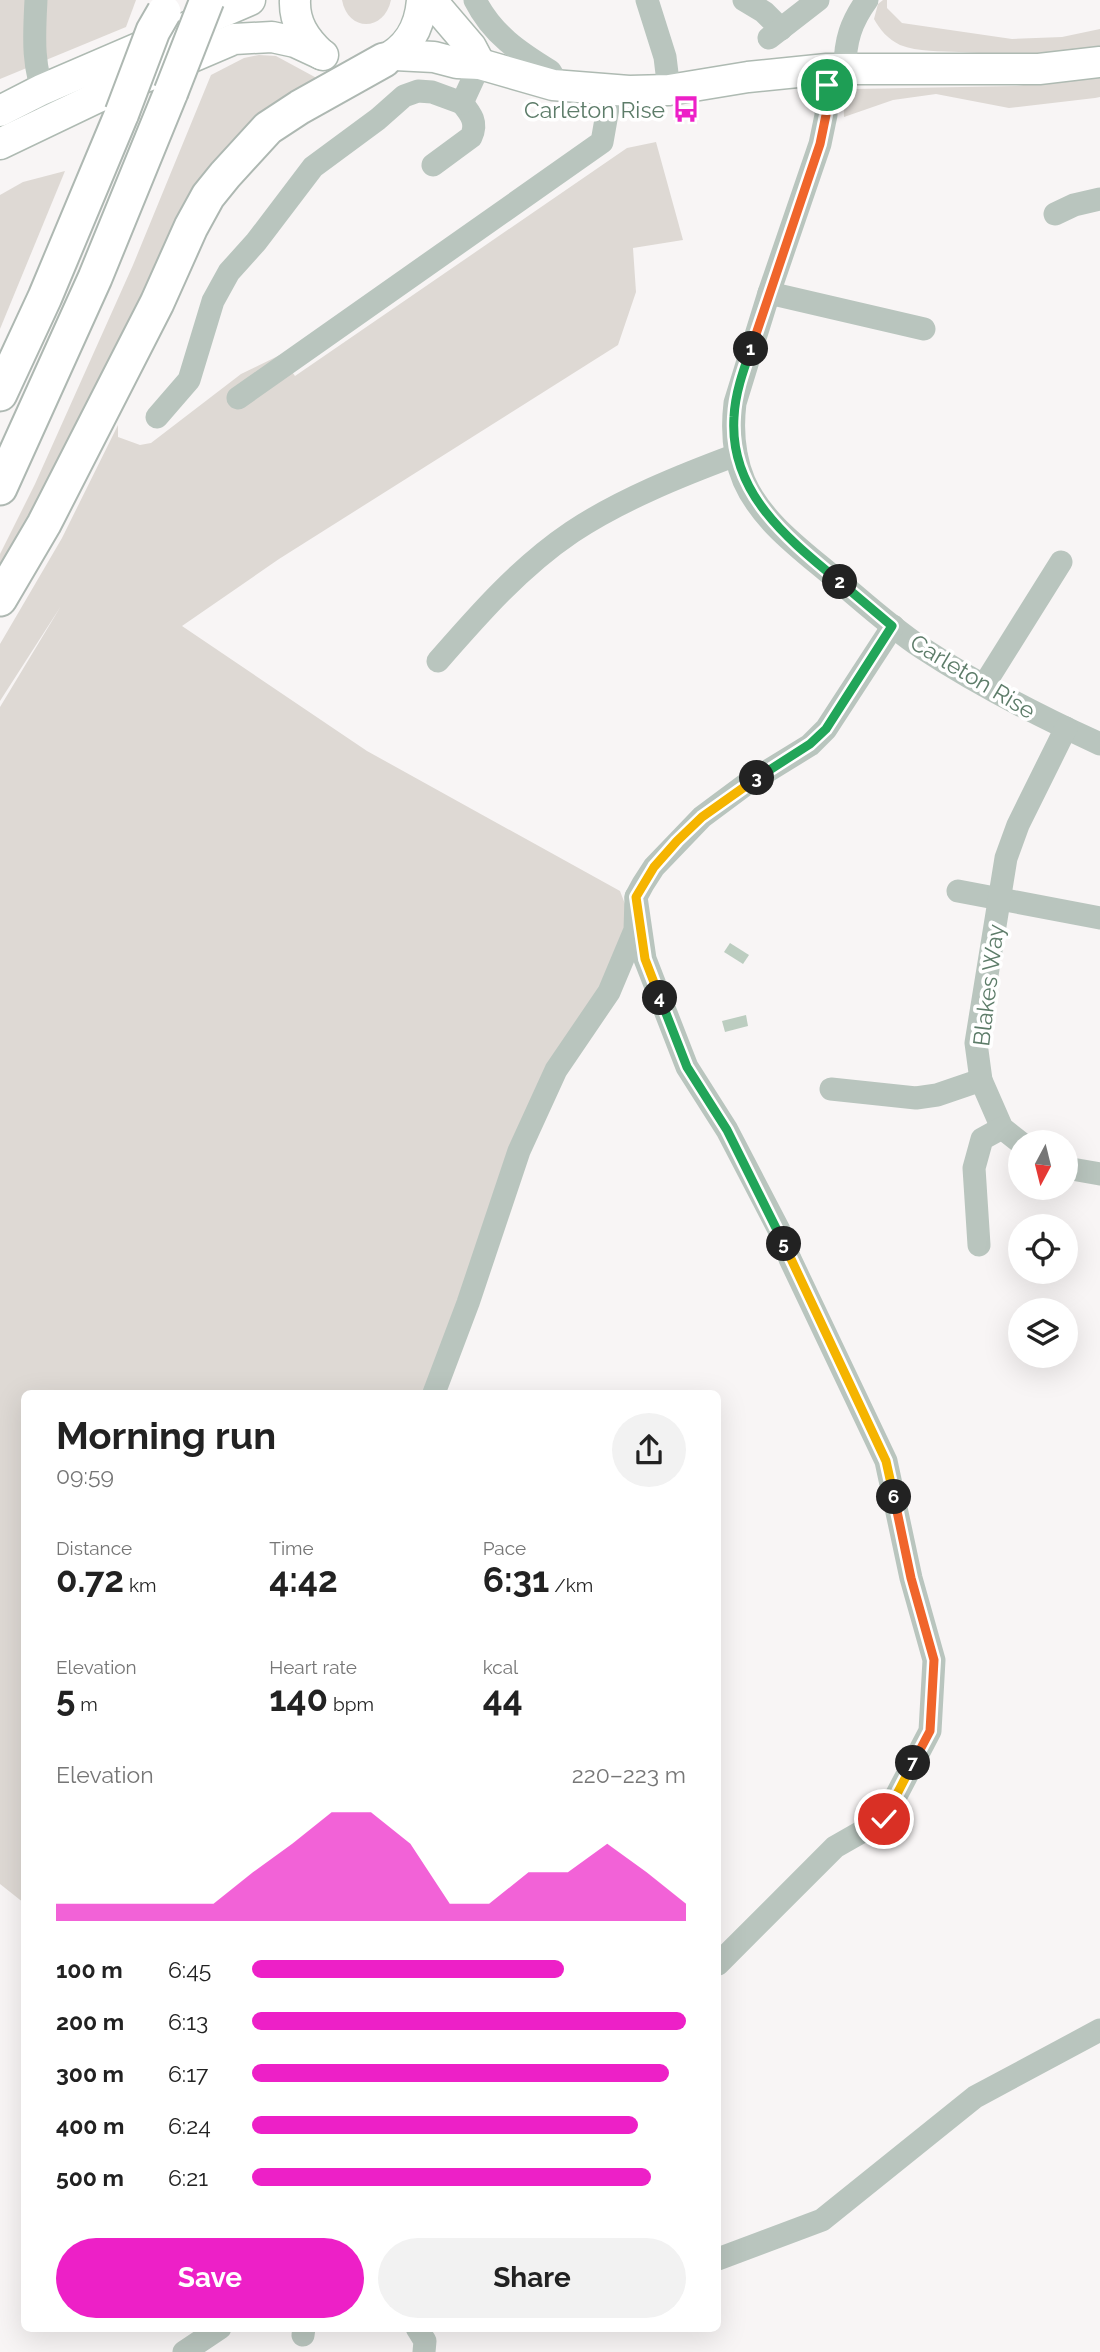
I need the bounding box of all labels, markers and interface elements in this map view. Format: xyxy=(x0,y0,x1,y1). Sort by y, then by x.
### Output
pin xyxy=(797,55,857,115)
icon: arrive xyxy=(808,66,846,104)
bus stop icon: Carleton Rise xyxy=(671,94,701,124)
place label: Carleton Rise xyxy=(524,96,665,123)
pin: 1 xyxy=(734,332,768,366)
text: 1 xyxy=(746,337,755,359)
pin: 2 xyxy=(822,564,858,600)
text: 2 xyxy=(834,570,845,592)
street label: Carleton Rise xyxy=(906,628,1040,724)
pin: 3 xyxy=(740,760,774,796)
text: 3 xyxy=(751,766,762,788)
street label: Blakes Way xyxy=(967,922,1009,1048)
pin: 4 xyxy=(642,981,678,1016)
text: 4 xyxy=(654,986,665,1008)
north arrow xyxy=(1008,1130,1078,1200)
map controls xyxy=(1008,1130,1078,1368)
button: locate xyxy=(1008,1214,1078,1284)
pin: 5 xyxy=(766,1226,802,1262)
text: 5 xyxy=(778,1232,789,1254)
button: layers xyxy=(1008,1298,1078,1368)
text: Morning run xyxy=(56,1413,276,1458)
button: share xyxy=(612,1413,686,1487)
text: 09:59 xyxy=(56,1462,114,1489)
pin: 6 xyxy=(876,1480,912,1514)
text: 6 xyxy=(888,1485,899,1507)
text: Distance xyxy=(56,1537,132,1559)
text: Time xyxy=(269,1537,314,1559)
text: Pace xyxy=(483,1537,526,1559)
text: 0.72 xyxy=(56,1559,124,1600)
text: 4:42 xyxy=(269,1559,338,1600)
text: 6:31 xyxy=(483,1559,549,1600)
text: km xyxy=(124,1574,156,1596)
text: /km xyxy=(549,1574,593,1596)
text: Elevation xyxy=(56,1656,137,1678)
text: Heart rate xyxy=(269,1656,357,1678)
text: kcal xyxy=(483,1656,518,1678)
text: 5 xyxy=(56,1678,75,1719)
text: 140 xyxy=(269,1678,328,1719)
text: 44 xyxy=(483,1678,523,1719)
text: m xyxy=(75,1693,98,1715)
text: bpm xyxy=(328,1693,374,1715)
pin: 7 xyxy=(895,1746,930,1780)
text: 7 xyxy=(907,1751,918,1773)
text: Elevation xyxy=(56,1761,154,1788)
text: 220–223 m xyxy=(572,1761,686,1788)
pin xyxy=(854,1789,914,1849)
icon: check xyxy=(865,1800,903,1838)
text: 100 m xyxy=(56,1956,123,1983)
text: 6:45 xyxy=(168,1956,211,1983)
text: 200 m xyxy=(56,2008,124,2035)
text: 6:13 xyxy=(168,2008,208,2035)
text: 300 m xyxy=(56,2060,124,2087)
text: 6:17 xyxy=(168,2060,208,2087)
text: 400 m xyxy=(56,2112,124,2139)
text: 6:24 xyxy=(168,2112,211,2139)
text: 500 m xyxy=(56,2164,124,2191)
text: 6:21 xyxy=(168,2164,208,2191)
button: Save xyxy=(56,2238,364,2318)
button: Share xyxy=(378,2238,686,2318)

